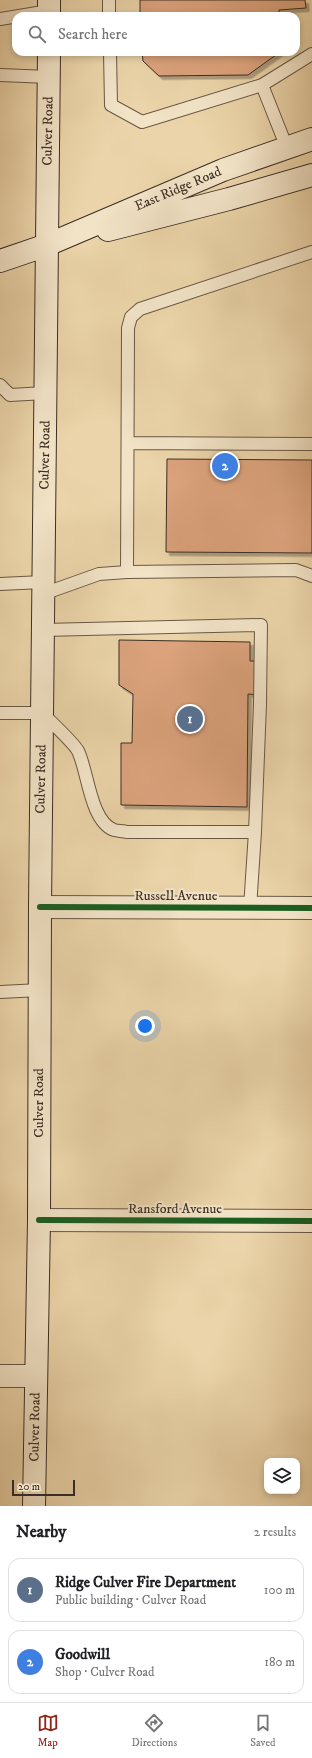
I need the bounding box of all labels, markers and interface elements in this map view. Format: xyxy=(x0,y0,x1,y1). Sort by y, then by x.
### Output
search box xyxy=(12,12,300,56)
icon: search xyxy=(26,23,48,45)
text: Search here xyxy=(58,25,127,44)
street label: Culver Road xyxy=(38,96,58,166)
street label: East Ridge Road xyxy=(132,163,224,215)
street label: Culver Road xyxy=(35,420,55,490)
pin: 2 xyxy=(212,451,238,481)
pin: 1 xyxy=(177,704,203,734)
street label: Culver Road xyxy=(31,744,51,814)
street label: Russell Avenue xyxy=(135,887,218,905)
your location xyxy=(135,1016,155,1036)
street label: Culver Road xyxy=(30,1068,48,1138)
street label: Ransford Avenue xyxy=(128,1200,222,1218)
street label: Culver Road xyxy=(25,1392,45,1462)
map controls xyxy=(264,1458,300,1494)
button: layers xyxy=(264,1458,300,1494)
scale bar xyxy=(12,1478,75,1497)
text: 20 m xyxy=(18,1480,40,1494)
text: Nearby xyxy=(16,1521,66,1543)
text: 2 results xyxy=(254,1524,296,1540)
text: Ridge Culver Fire Department xyxy=(55,1573,236,1592)
text: 1 xyxy=(28,1582,32,1598)
text: 100 m xyxy=(264,1582,295,1598)
text: Public building · Culver Road xyxy=(55,1592,206,1608)
text: Goodwill xyxy=(55,1645,110,1664)
text: 2 xyxy=(27,1654,33,1670)
text: 180 m xyxy=(264,1654,295,1670)
text: Shop · Culver Road xyxy=(55,1664,154,1680)
tab: Map xyxy=(37,1712,59,1750)
tab: Directions xyxy=(132,1712,177,1750)
tab: Saved xyxy=(250,1712,275,1750)

